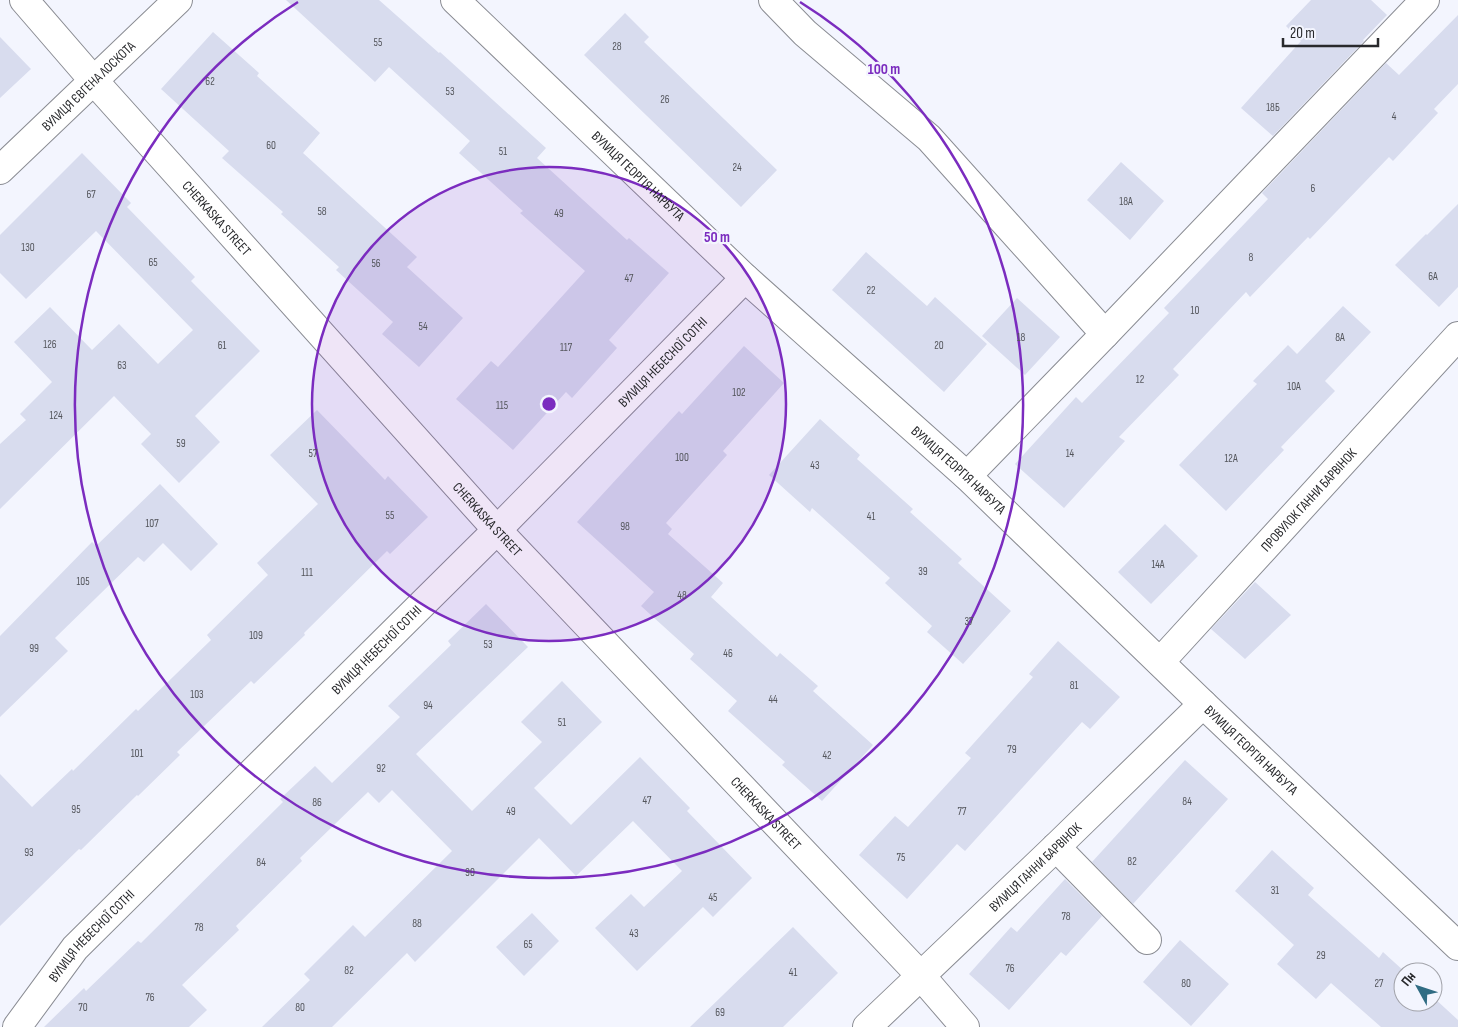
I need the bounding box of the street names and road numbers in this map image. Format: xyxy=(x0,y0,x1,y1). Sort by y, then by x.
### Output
street label: ВУЛИЦЯ ЄВГЕНА ЛОСКОТА xyxy=(38,37,139,135)
street label: ВУЛИЦЯ ГЕОРГІЯ НАРБУТА xyxy=(588,128,689,225)
street label: CHERKASKA STREET xyxy=(179,177,255,259)
street label: ВУЛИЦЯ НЕБЕСНОЇ СОТНІ xyxy=(615,313,711,411)
street label: ВУЛИЦЯ ГЕОРГІЯ НАРБУТА xyxy=(908,422,1010,519)
street label: ПРОВУЛОК ГАННИ БАРВІНОК xyxy=(1257,444,1361,555)
street label: CHERKASKA STREET xyxy=(449,479,526,560)
street label: ВУЛИЦЯ НЕБЕСНОЇ СОТНІ xyxy=(328,602,425,698)
street label: ВУЛИЦЯ ГЕОРГІЯ НАРБУТА xyxy=(1201,702,1302,799)
street label: CHERKASKA STREET xyxy=(727,773,805,854)
street label: ВУЛИЦЯ ГАННИ БАРВІНОК xyxy=(985,819,1086,915)
street label: ВУЛИЦЯ НЕБЕСНОЇ СОТНІ xyxy=(45,886,138,985)

